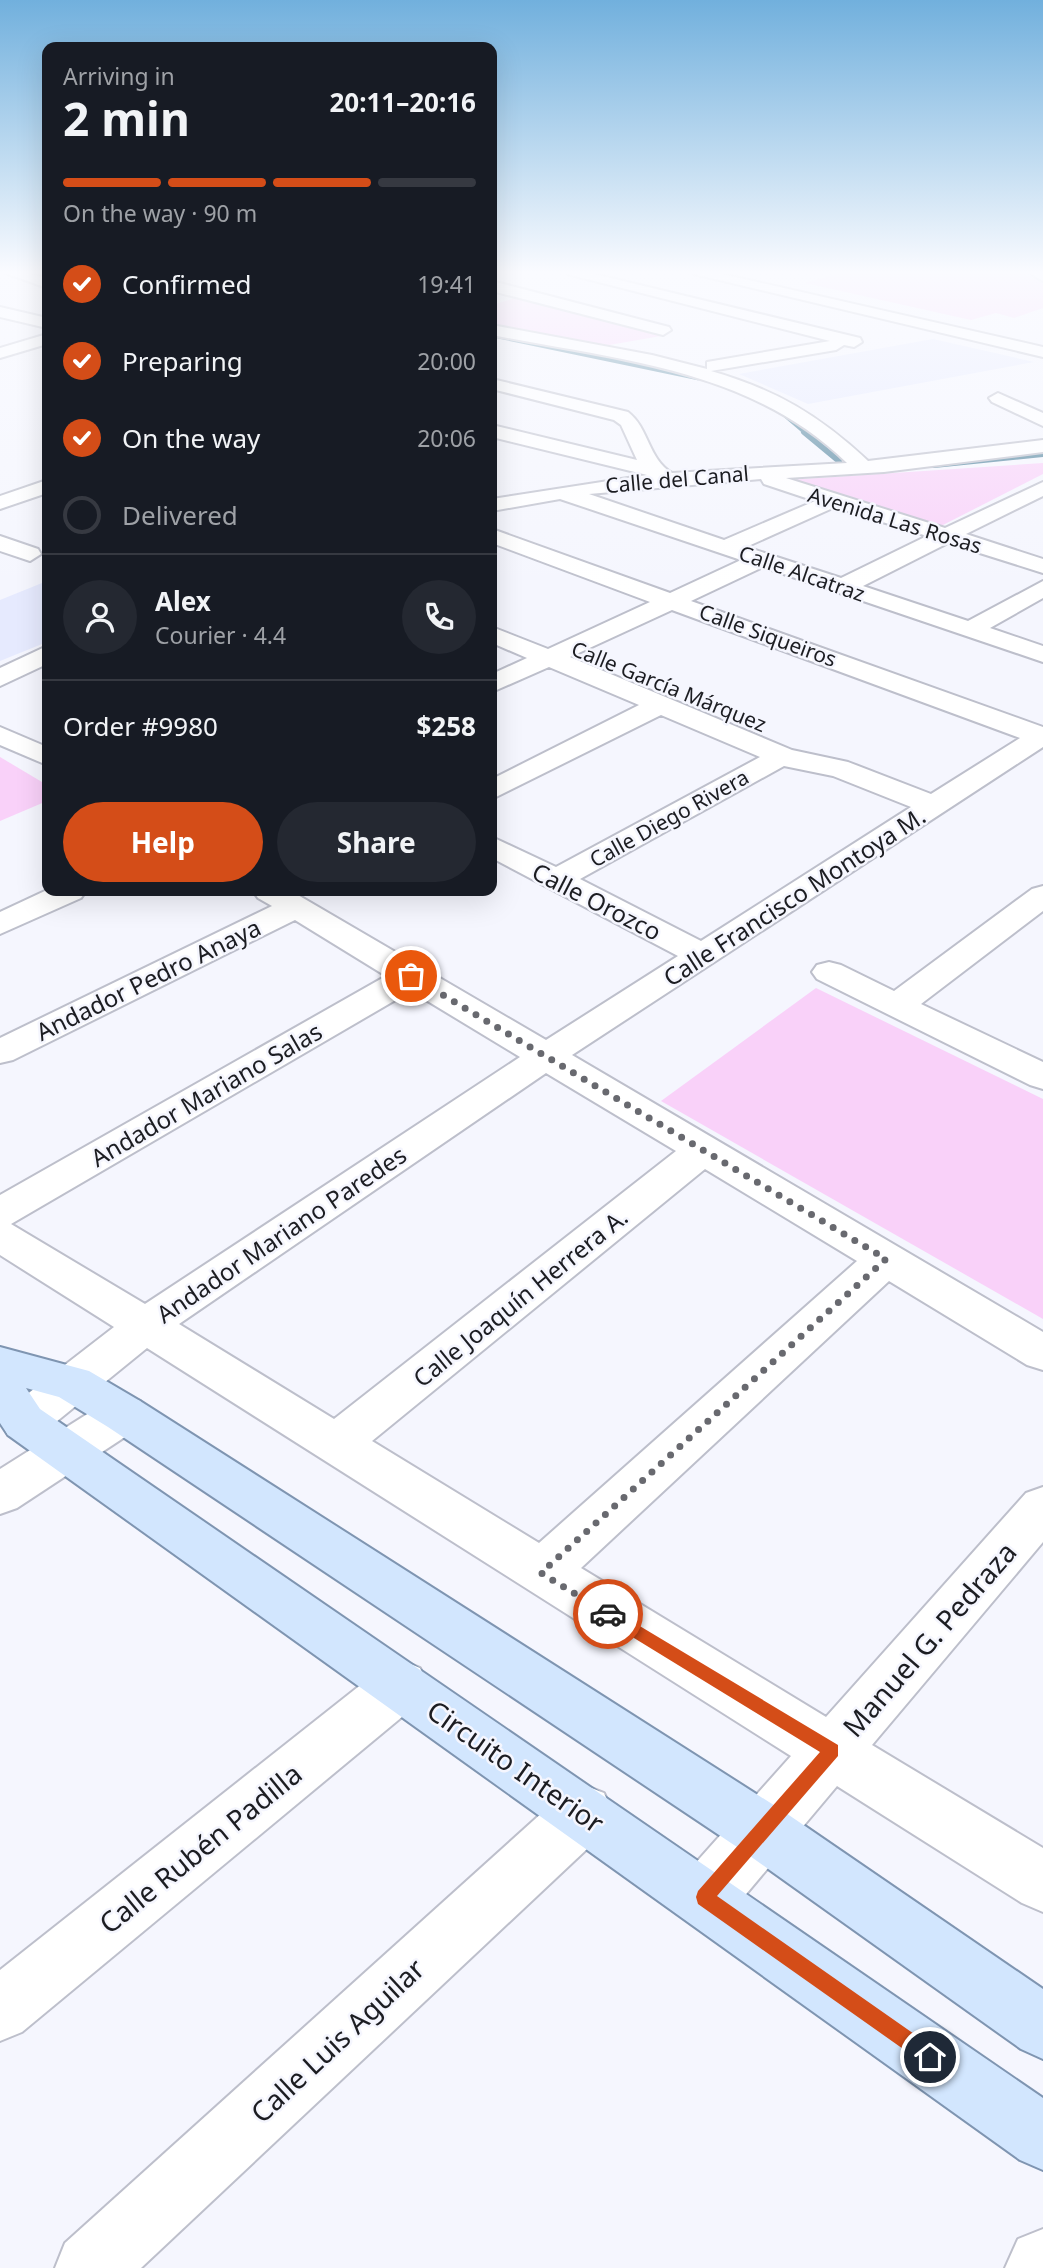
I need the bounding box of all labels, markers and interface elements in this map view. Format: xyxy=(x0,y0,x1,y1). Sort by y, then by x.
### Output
text: Arriving in xyxy=(63,60,175,92)
text: 20:11–20:16 xyxy=(329,84,476,120)
text: 2 min xyxy=(63,87,190,149)
text: On the way · 90 m xyxy=(63,197,257,229)
icon: check xyxy=(63,265,101,303)
text: Confirmed xyxy=(122,266,252,302)
text: 19:41 xyxy=(417,268,476,300)
icon: check xyxy=(63,342,101,380)
text: Preparing xyxy=(122,343,243,379)
text: 20:00 xyxy=(417,345,476,377)
icon: check xyxy=(63,419,101,457)
text: On the way xyxy=(122,420,260,456)
text: 20:06 xyxy=(417,422,476,454)
street label: Calle del Canal xyxy=(604,459,750,499)
street label: Avenida Las Rosas xyxy=(805,480,985,560)
text: Delivered xyxy=(122,497,238,533)
street label: Calle Alcatraz xyxy=(735,538,869,608)
button: person xyxy=(63,580,137,654)
button: phone xyxy=(402,580,476,654)
text: Alex xyxy=(155,583,211,619)
street label: Calle Siqueiros xyxy=(695,597,841,673)
text: Courier · 4.4 xyxy=(155,619,286,651)
street label: Calle García Márquez xyxy=(567,634,771,738)
text: Order #9980 xyxy=(63,708,218,744)
text: $258 xyxy=(417,708,476,744)
street label: Calle Diego Rivera xyxy=(584,763,754,873)
street label: Calle Francisco Montoya M. xyxy=(657,799,931,993)
button: Help xyxy=(63,802,263,882)
button: Share xyxy=(277,802,476,882)
street label: Calle Orozco xyxy=(527,854,667,948)
street label: Andador Pedro Anaya xyxy=(30,910,266,1048)
pin xyxy=(381,946,441,1006)
icon: bag xyxy=(392,957,430,995)
street label: Andador Mariano Salas xyxy=(84,1014,328,1174)
street label: Andador Mariano Paredes xyxy=(150,1138,412,1330)
street label: Calle Joaquín Herrera A. xyxy=(406,1200,634,1394)
street label: Manuel G. Pedraza xyxy=(834,1533,1024,1745)
courier xyxy=(573,1579,643,1649)
icon: car xyxy=(589,1595,627,1633)
street label: Circuito Interior xyxy=(420,1691,613,1842)
street label: Calle Rubén Padilla xyxy=(91,1754,309,1942)
street label: Calle Luis Aguilar xyxy=(242,1949,433,2131)
pin xyxy=(900,2027,960,2087)
icon: home xyxy=(911,2038,949,2076)

